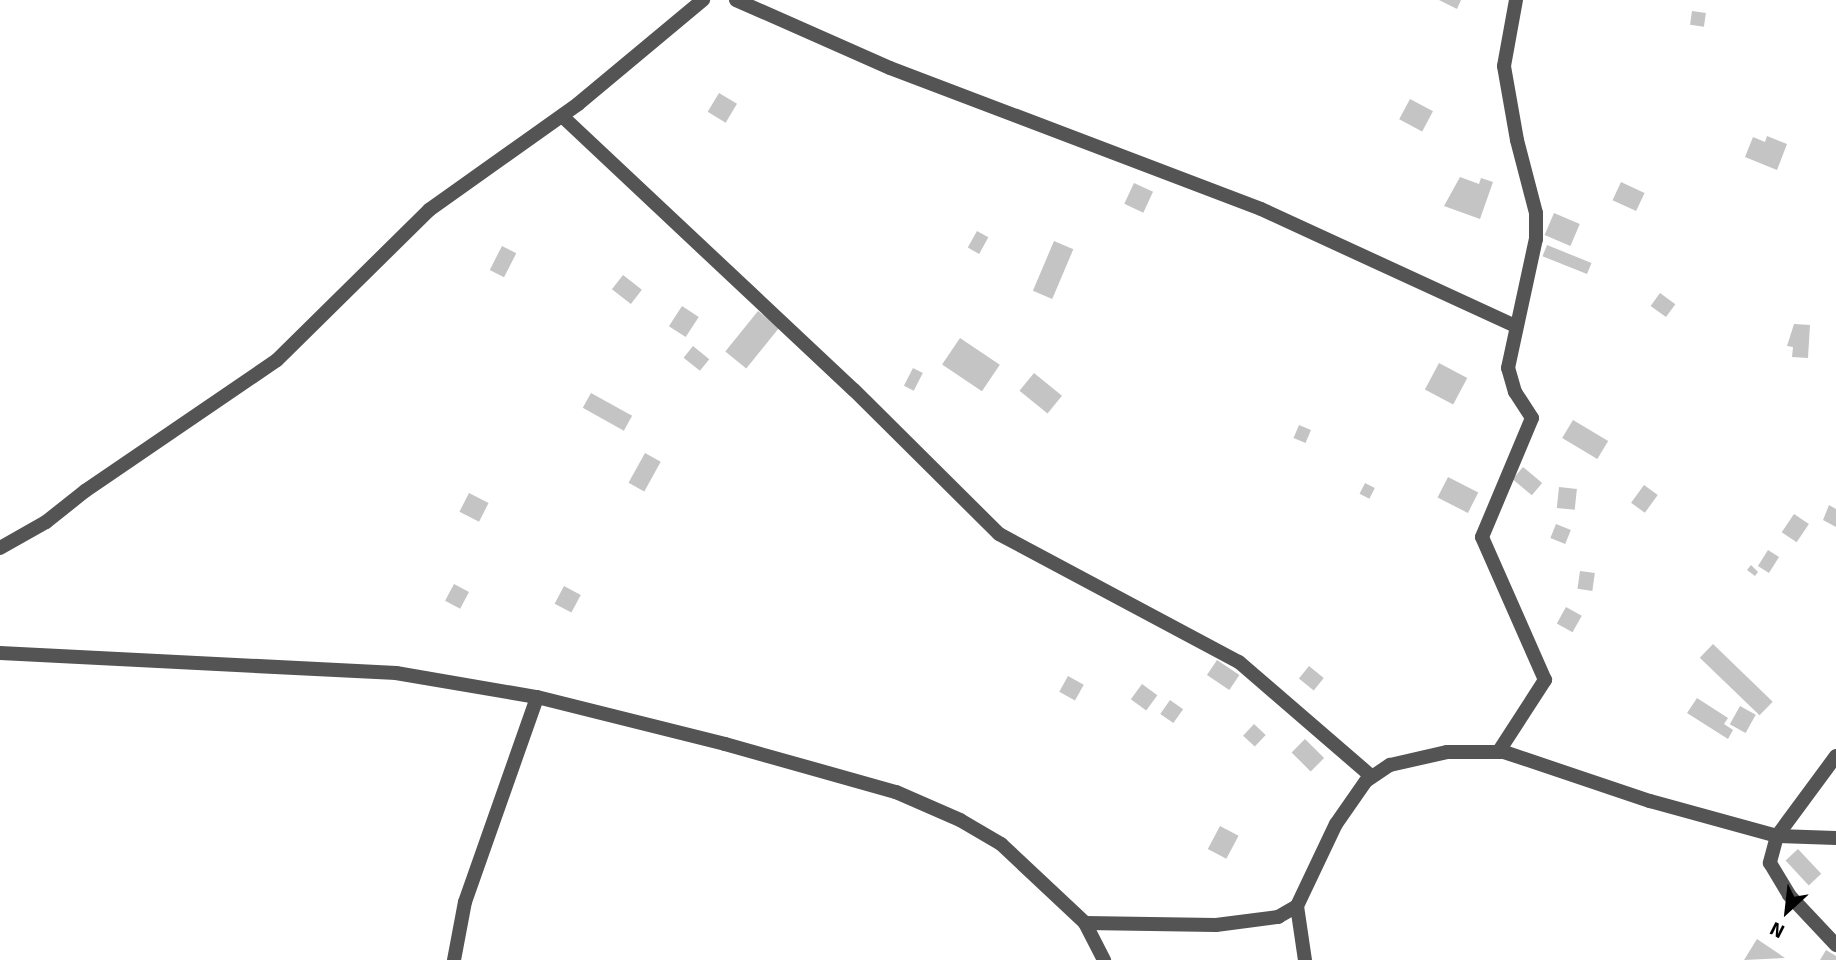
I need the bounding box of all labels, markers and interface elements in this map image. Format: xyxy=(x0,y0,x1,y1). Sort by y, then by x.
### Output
north arrow xyxy=(1752,876,1822,946)
text: N xyxy=(1766,916,1789,943)

